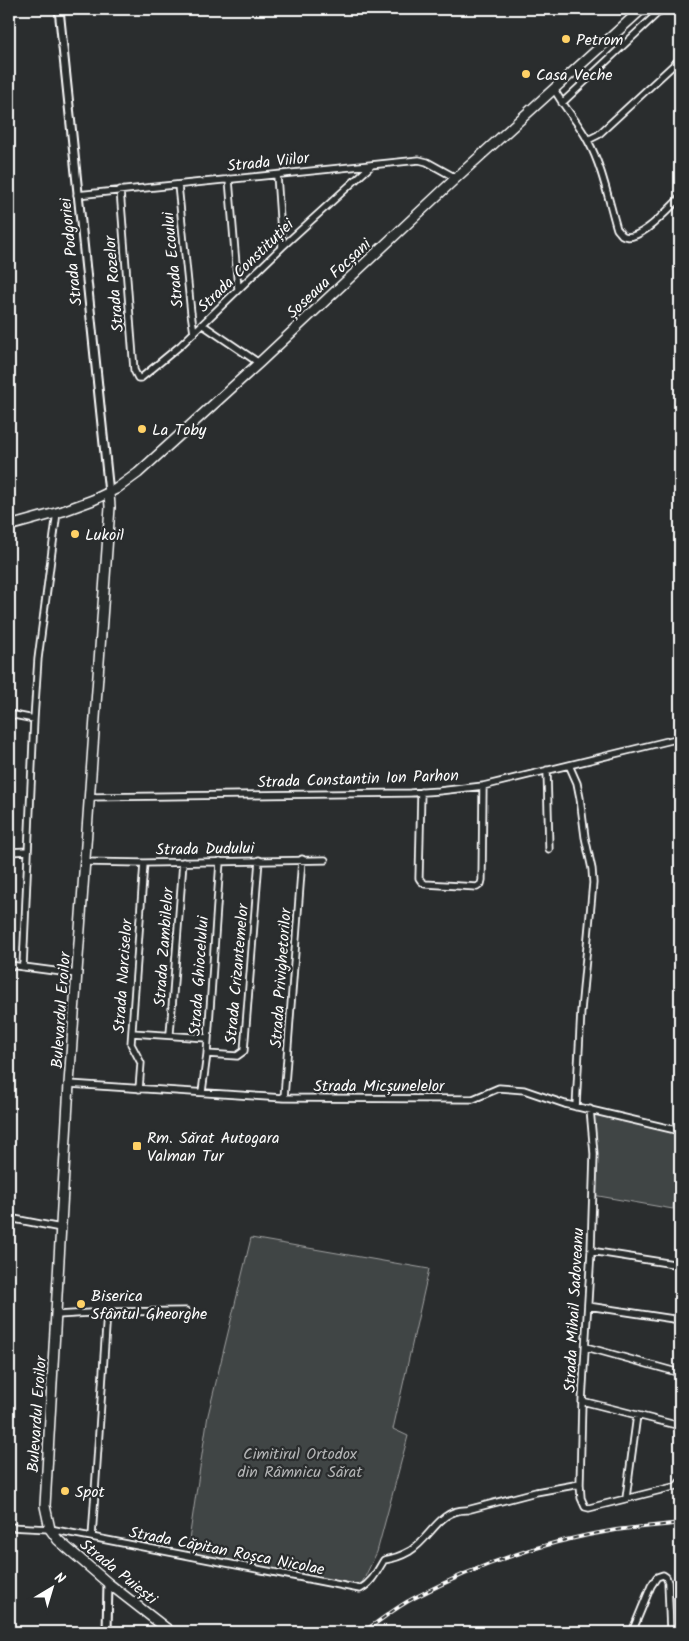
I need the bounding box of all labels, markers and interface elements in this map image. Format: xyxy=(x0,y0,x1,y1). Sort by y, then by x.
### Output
place label: Petrom xyxy=(576,28,624,53)
marker: Petrom xyxy=(560,33,572,45)
place label: Casa Veche xyxy=(536,63,612,88)
marker: Casa Veche xyxy=(520,68,532,80)
street label: Strada Viilor xyxy=(226,146,312,179)
street label: Strada Podgoriei xyxy=(53,196,90,307)
street label: Strada Ecoului xyxy=(156,209,191,309)
street label: Strada Constituției xyxy=(192,212,301,319)
street label: Șoseaua Focșani xyxy=(281,232,378,325)
street label: Strada Rozelor xyxy=(98,233,131,333)
place label: La Toby xyxy=(152,418,207,443)
marker: La Toby xyxy=(136,423,148,435)
place label: Lukoil xyxy=(85,523,124,548)
marker: Lukoil xyxy=(69,528,81,540)
street label: Strada Constantin Ion Parhon xyxy=(257,763,459,796)
street label: Strada Dudului xyxy=(156,836,256,863)
street label: Strada Zambilelor xyxy=(148,885,181,1008)
street label: Strada Crizantemelor xyxy=(219,901,256,1045)
street label: Strada Privighetorilor xyxy=(264,906,299,1049)
street label: Strada Ghiocelului xyxy=(183,914,216,1037)
street label: Strada Narciselor xyxy=(107,916,140,1034)
street label: Bulevardul Eroilor xyxy=(45,949,78,1069)
street label: Strada Micșunelelor xyxy=(314,1074,446,1099)
place label: Rm. Sărat Autogara Valman Tur xyxy=(147,1126,280,1169)
marker: Rm. Sărat Autogara Valman Tur xyxy=(131,1140,143,1152)
street label: Strada Mihail Sadoveanu xyxy=(558,1227,591,1393)
place label: Biserica Sfântul Gheorghe xyxy=(91,1284,207,1327)
marker: Biserica Sfântul Gheorghe xyxy=(75,1298,87,1310)
street label: Bulevardul Eroilor xyxy=(21,1353,54,1473)
park label: Cimitirul Ortodox din Râmnicu Sărat xyxy=(238,1442,363,1485)
place label: Spot xyxy=(75,1480,105,1505)
marker: Spot xyxy=(59,1485,71,1497)
street label: Strada Căpitan Roșca Nicolae xyxy=(127,1520,327,1583)
street label: Strada Puiești xyxy=(74,1533,163,1612)
north arrow xyxy=(28,1564,78,1614)
text: N xyxy=(49,1567,70,1590)

